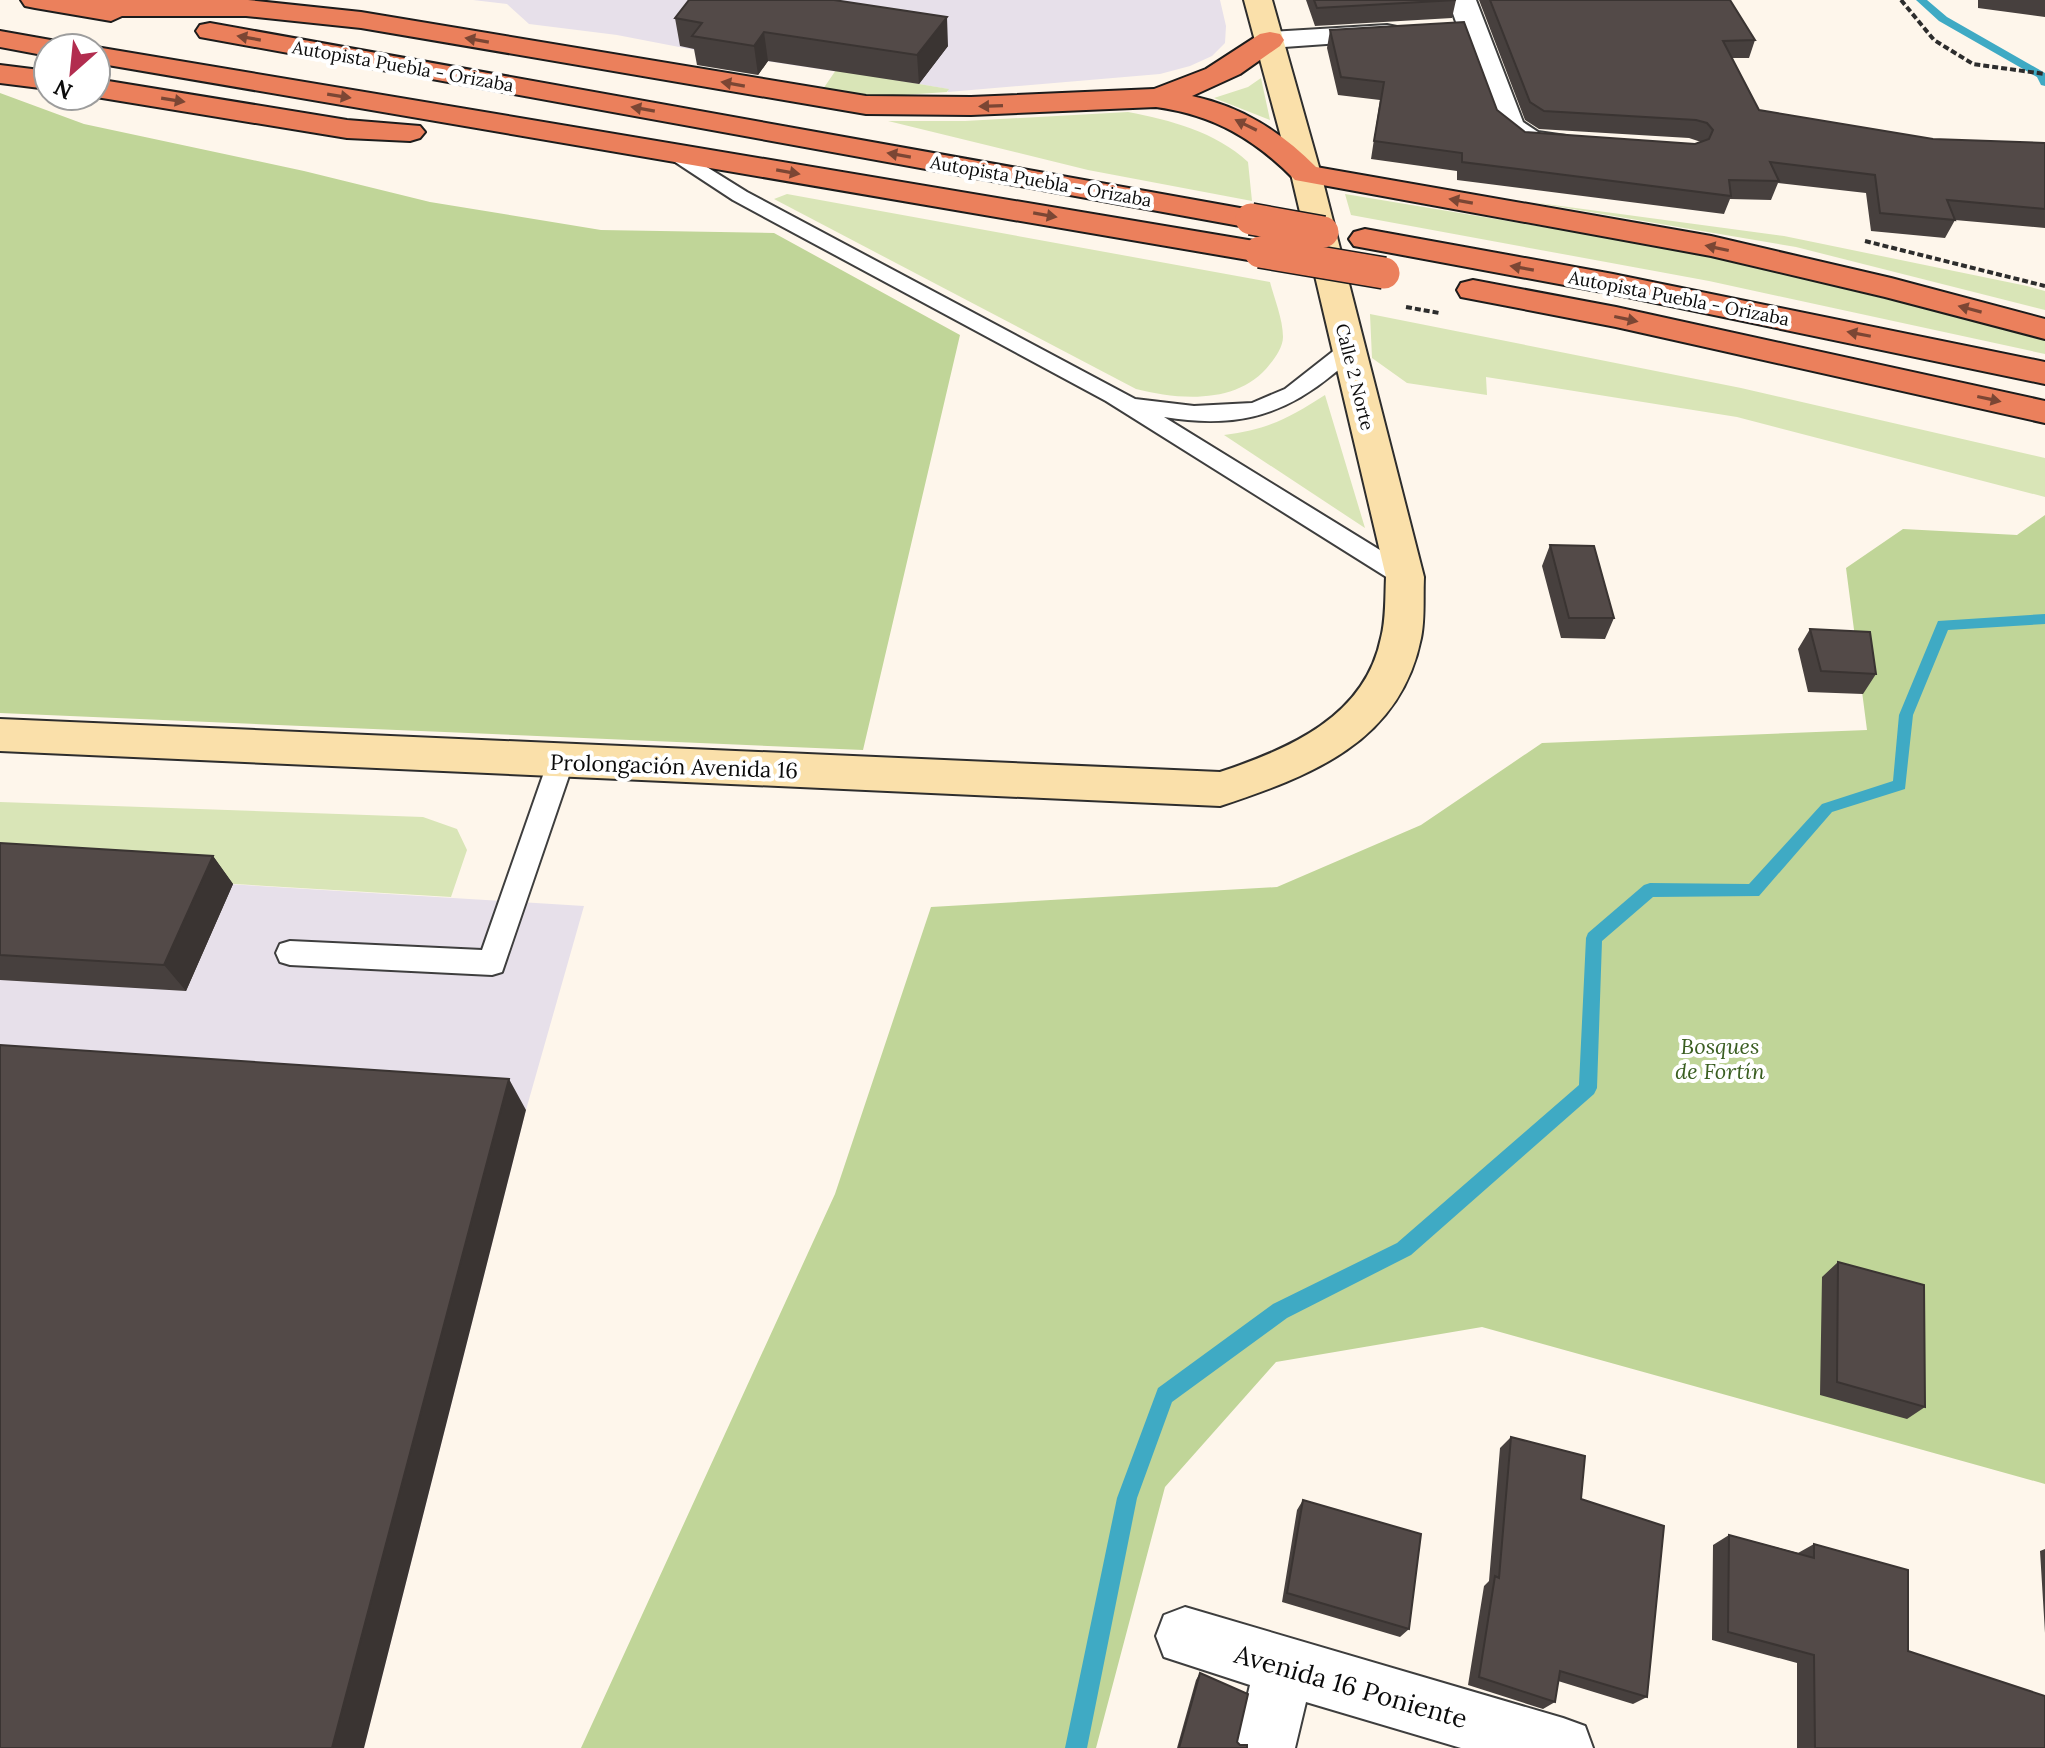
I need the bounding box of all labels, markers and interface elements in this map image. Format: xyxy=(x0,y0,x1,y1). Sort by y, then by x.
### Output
north arrow xyxy=(32,32,112,112)
one-way arrow xyxy=(236,32,261,44)
one-way arrow xyxy=(464,33,489,46)
street label: Autopista Puebla - Orizaba xyxy=(290,35,515,97)
text: N xyxy=(49,73,77,106)
one-way arrow xyxy=(720,77,745,90)
one-way arrow xyxy=(326,90,351,103)
one-way arrow xyxy=(161,95,186,107)
one-way arrow xyxy=(978,99,1003,112)
one-way arrow xyxy=(630,103,655,115)
one-way arrow xyxy=(1234,118,1258,132)
one-way arrow xyxy=(886,149,911,161)
street label: Autopista Puebla - Orizaba xyxy=(928,150,1153,212)
one-way arrow xyxy=(776,166,801,179)
one-way arrow xyxy=(1448,195,1473,207)
one-way arrow xyxy=(1032,210,1057,222)
one-way arrow xyxy=(1704,241,1729,254)
one-way arrow xyxy=(1509,261,1534,273)
street label: Autopista Puebla - Orizaba xyxy=(1566,265,1791,331)
one-way arrow xyxy=(1957,302,1982,314)
one-way arrow xyxy=(1614,313,1639,326)
street label: Calle 2 Norte xyxy=(1331,321,1379,433)
one-way arrow xyxy=(1846,327,1871,339)
one-way arrow xyxy=(1977,393,2002,406)
street label: Prolongación Avenida 16 xyxy=(550,748,798,784)
park label: Bosques de Fortín xyxy=(1675,1032,1765,1085)
street label: Avenida 16 Poniente xyxy=(1230,1637,1471,1735)

